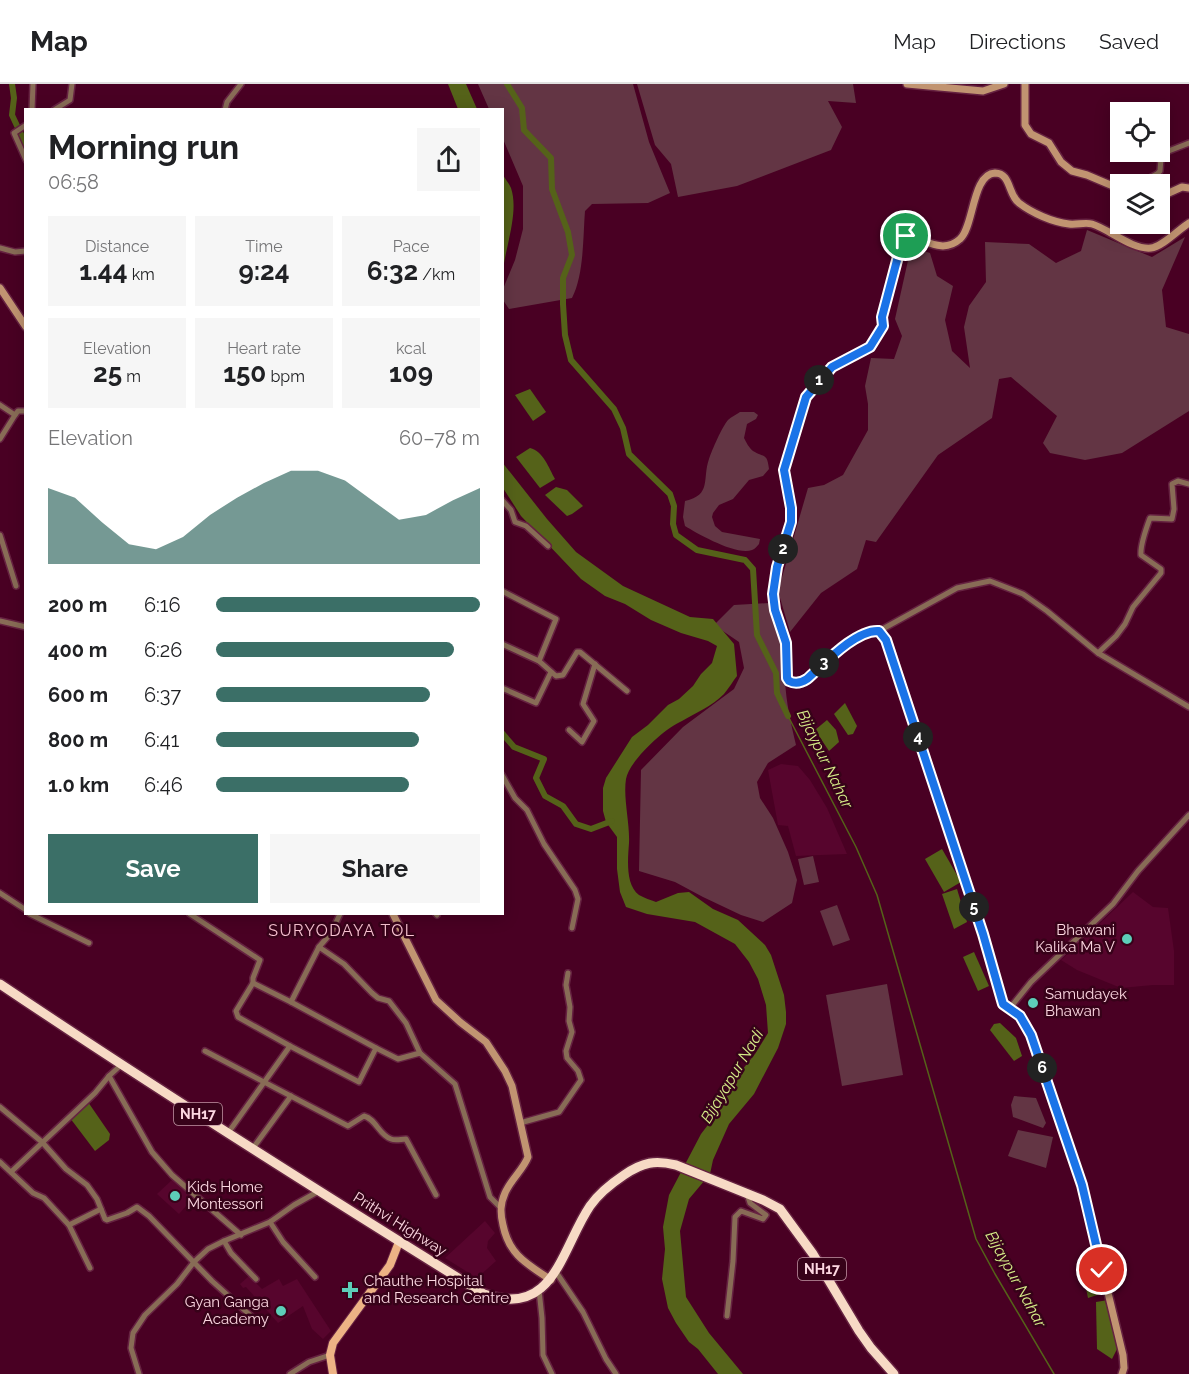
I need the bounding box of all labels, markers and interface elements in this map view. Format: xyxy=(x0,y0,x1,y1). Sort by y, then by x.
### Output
text: Map xyxy=(30,25,88,58)
text: Map xyxy=(893,29,936,54)
text: Directions xyxy=(969,29,1066,54)
text: Saved xyxy=(1099,29,1159,54)
map controls xyxy=(1110,102,1170,234)
button: locate xyxy=(1110,102,1170,162)
text: Morning run xyxy=(48,128,239,167)
button: share xyxy=(417,128,480,191)
text: 06:58 xyxy=(48,170,99,194)
button: layers xyxy=(1110,174,1170,234)
pin xyxy=(880,210,931,261)
icon: arrive xyxy=(889,219,922,252)
text: Distance xyxy=(85,237,149,256)
text: Time xyxy=(245,237,283,256)
text: Pace xyxy=(393,237,429,256)
text: 1.44 xyxy=(79,256,128,286)
text: 9:24 xyxy=(238,256,290,286)
text: 6:32 xyxy=(367,256,418,286)
text: km xyxy=(128,265,155,284)
text: /km xyxy=(418,265,455,284)
text: Elevation xyxy=(83,339,151,358)
text: Heart rate xyxy=(227,339,301,358)
text: kcal xyxy=(396,339,426,358)
text: 25 xyxy=(93,358,122,388)
text: 150 xyxy=(223,358,266,388)
text: 109 xyxy=(389,358,433,388)
pin: 1 xyxy=(804,365,834,395)
text: m xyxy=(122,367,141,386)
text: bpm xyxy=(266,367,305,386)
text: 1 xyxy=(815,370,823,389)
text: Elevation xyxy=(48,426,133,450)
text: 60–78 m xyxy=(399,426,480,450)
pin: 2 xyxy=(768,534,798,564)
text: 2 xyxy=(778,539,788,558)
text: 200 m xyxy=(48,593,107,617)
text: 6:16 xyxy=(144,593,180,617)
text: 400 m xyxy=(48,638,107,662)
text: 6:26 xyxy=(144,638,182,662)
pin: 3 xyxy=(809,648,839,678)
text: 3 xyxy=(820,653,828,672)
text: 600 m xyxy=(48,683,108,707)
text: 6:37 xyxy=(144,683,181,707)
water label: Bijaypur Nahar xyxy=(793,707,857,812)
pin: 4 xyxy=(903,722,933,752)
text: 4 xyxy=(913,727,923,746)
text: 800 m xyxy=(48,728,108,752)
text: 6:41 xyxy=(144,728,179,752)
text: 1.0 km xyxy=(48,773,109,797)
text: 6:46 xyxy=(144,773,183,797)
button: Save xyxy=(48,834,258,903)
button: Share xyxy=(270,834,480,903)
pin: 5 xyxy=(959,892,989,922)
text: 5 xyxy=(970,897,978,916)
district label: SURYODAYA TOL xyxy=(268,921,416,940)
place label: Bhawani Kalika Ma V xyxy=(1035,921,1115,956)
marker: Bhawani Kalika Ma V xyxy=(1120,932,1134,946)
place label: Samudayek Bhawan xyxy=(1045,985,1127,1020)
marker: Samudayek Bhawan xyxy=(1026,996,1040,1010)
water label: Bijayapur Nadi xyxy=(697,1025,768,1126)
pin: 6 xyxy=(1027,1053,1057,1083)
text: 6 xyxy=(1037,1058,1047,1077)
road number: NH17 xyxy=(174,1103,222,1125)
place label: Kids Home Montessori xyxy=(187,1178,263,1213)
street label: Prithvi Highway xyxy=(350,1188,450,1260)
marker: Kids Home Montessori xyxy=(168,1189,182,1203)
water label: Bijaypur Nahar xyxy=(982,1227,1051,1331)
pin xyxy=(1076,1244,1127,1295)
icon: check xyxy=(1085,1253,1118,1286)
road number: NH17 xyxy=(798,1258,846,1280)
place label: Chauthe Hospital and Research Centre xyxy=(364,1272,509,1307)
marker: Chauthe Hospital and Research Centre xyxy=(341,1281,359,1299)
place label: Gyan Ganga Academy xyxy=(185,1293,269,1328)
marker: Gyan Ganga Academy xyxy=(274,1304,288,1318)

